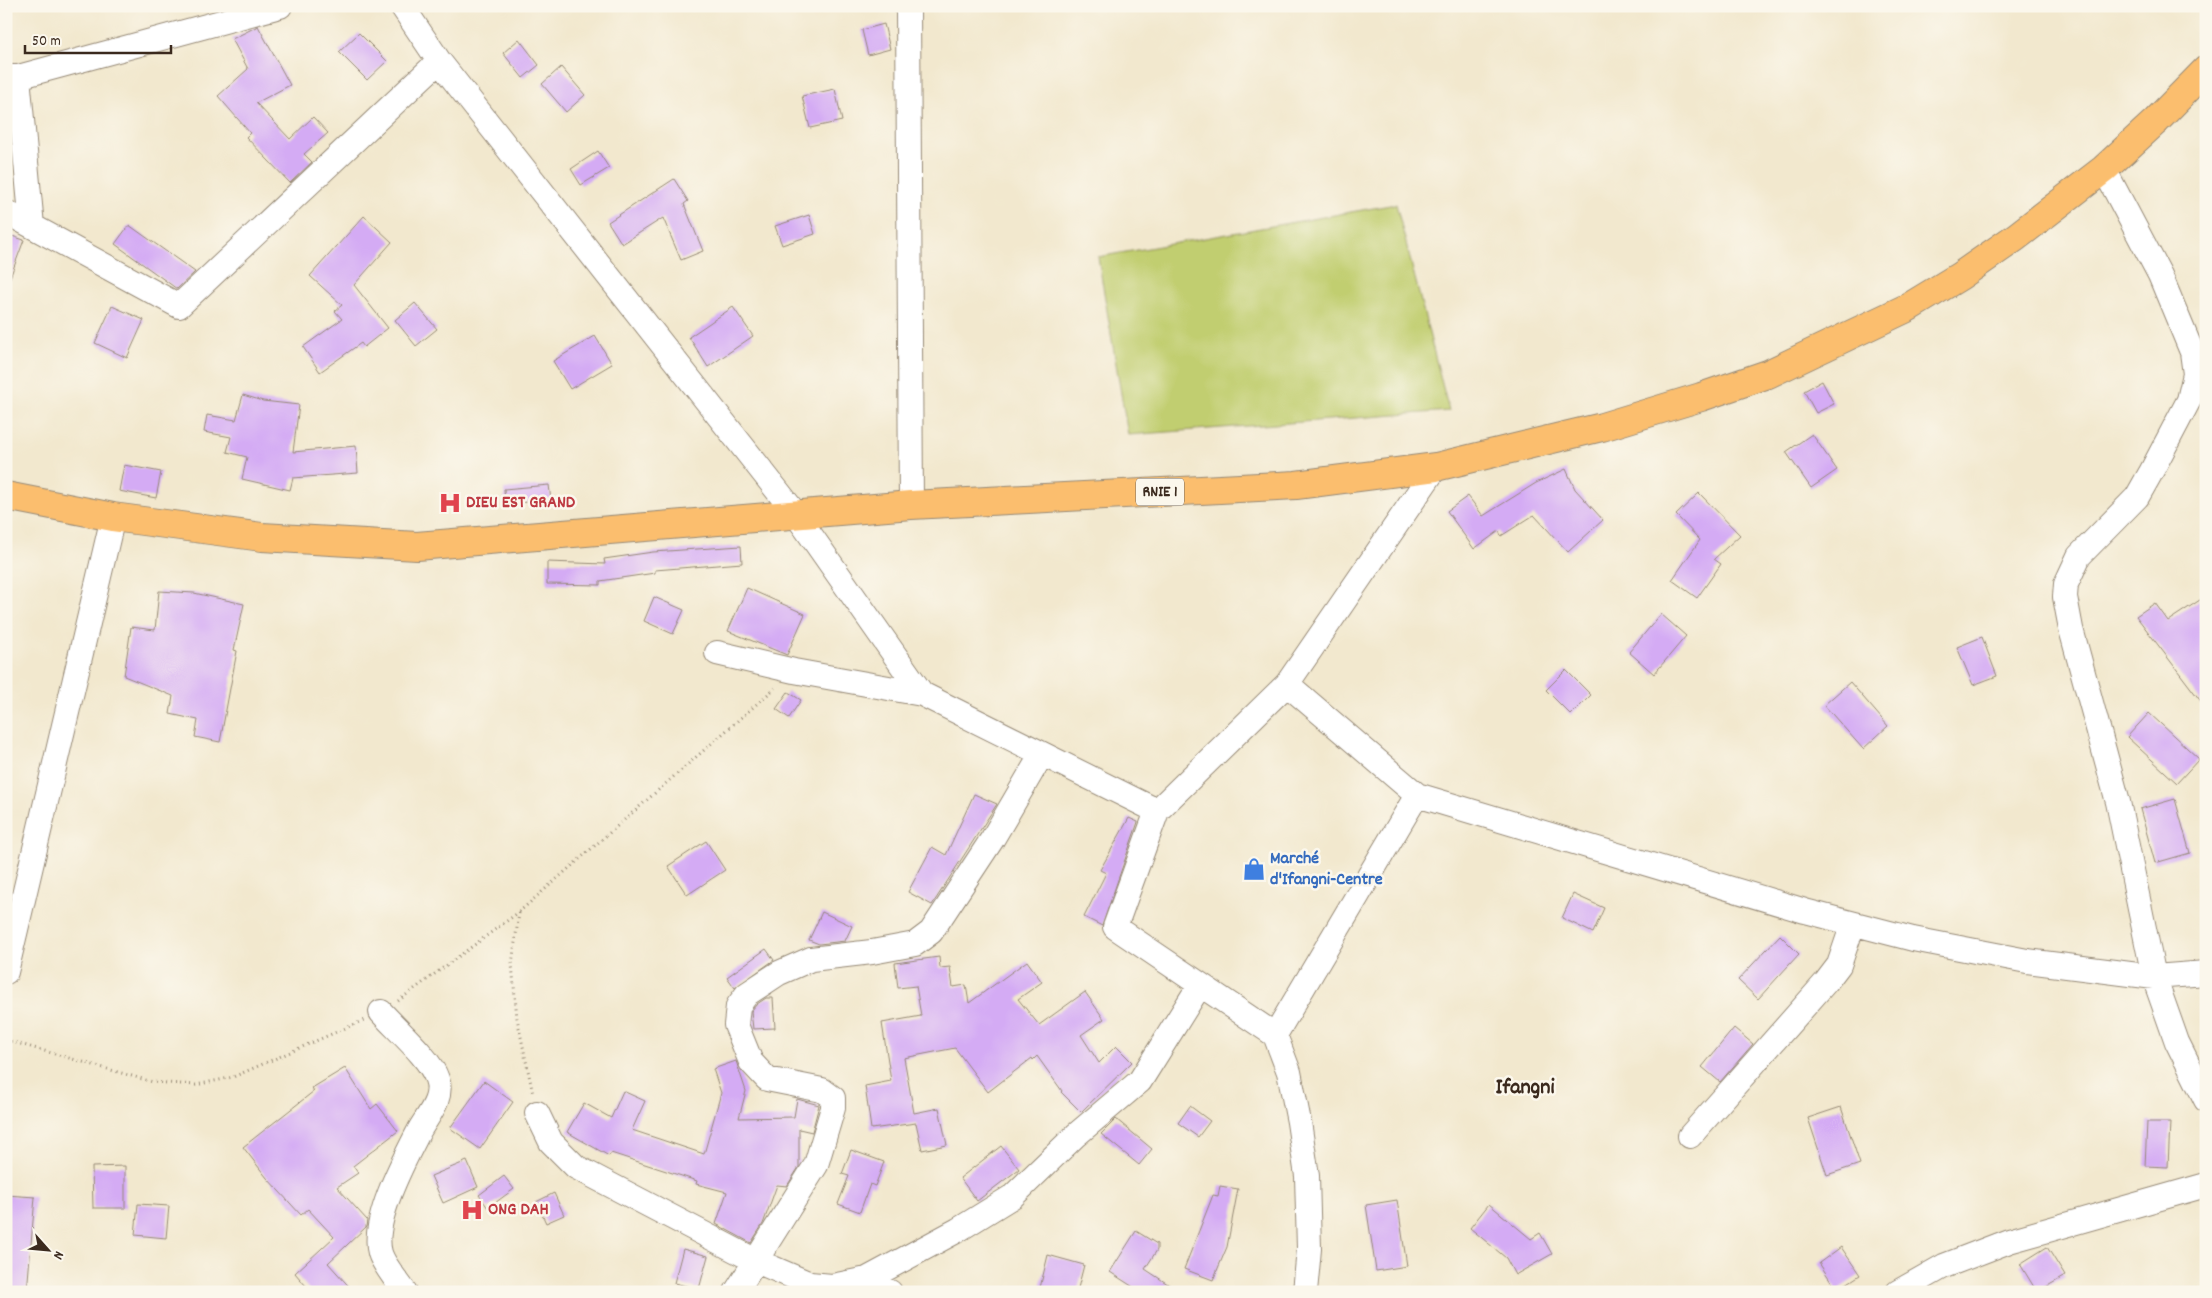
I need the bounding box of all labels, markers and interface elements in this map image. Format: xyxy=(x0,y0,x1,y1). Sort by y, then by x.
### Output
scale bar xyxy=(25,22,171,54)
text: 50 m xyxy=(32,31,61,53)
road number: RNIE 1 xyxy=(1136,478,1184,506)
hospital icon: DIEU EST GRAND xyxy=(437,490,463,516)
place label: DIEU EST GRAND xyxy=(466,491,576,516)
place label: Marché d'Ifangni-Centre xyxy=(1270,847,1383,893)
shop icon: Marché d'Ifangni-Centre xyxy=(1241,856,1267,882)
district label: Ifangni xyxy=(1496,1073,1554,1104)
hospital icon: ONG DAH xyxy=(459,1197,485,1223)
place label: ONG DAH xyxy=(488,1198,549,1223)
north arrow xyxy=(22,1226,72,1276)
text: N xyxy=(47,1247,68,1263)

